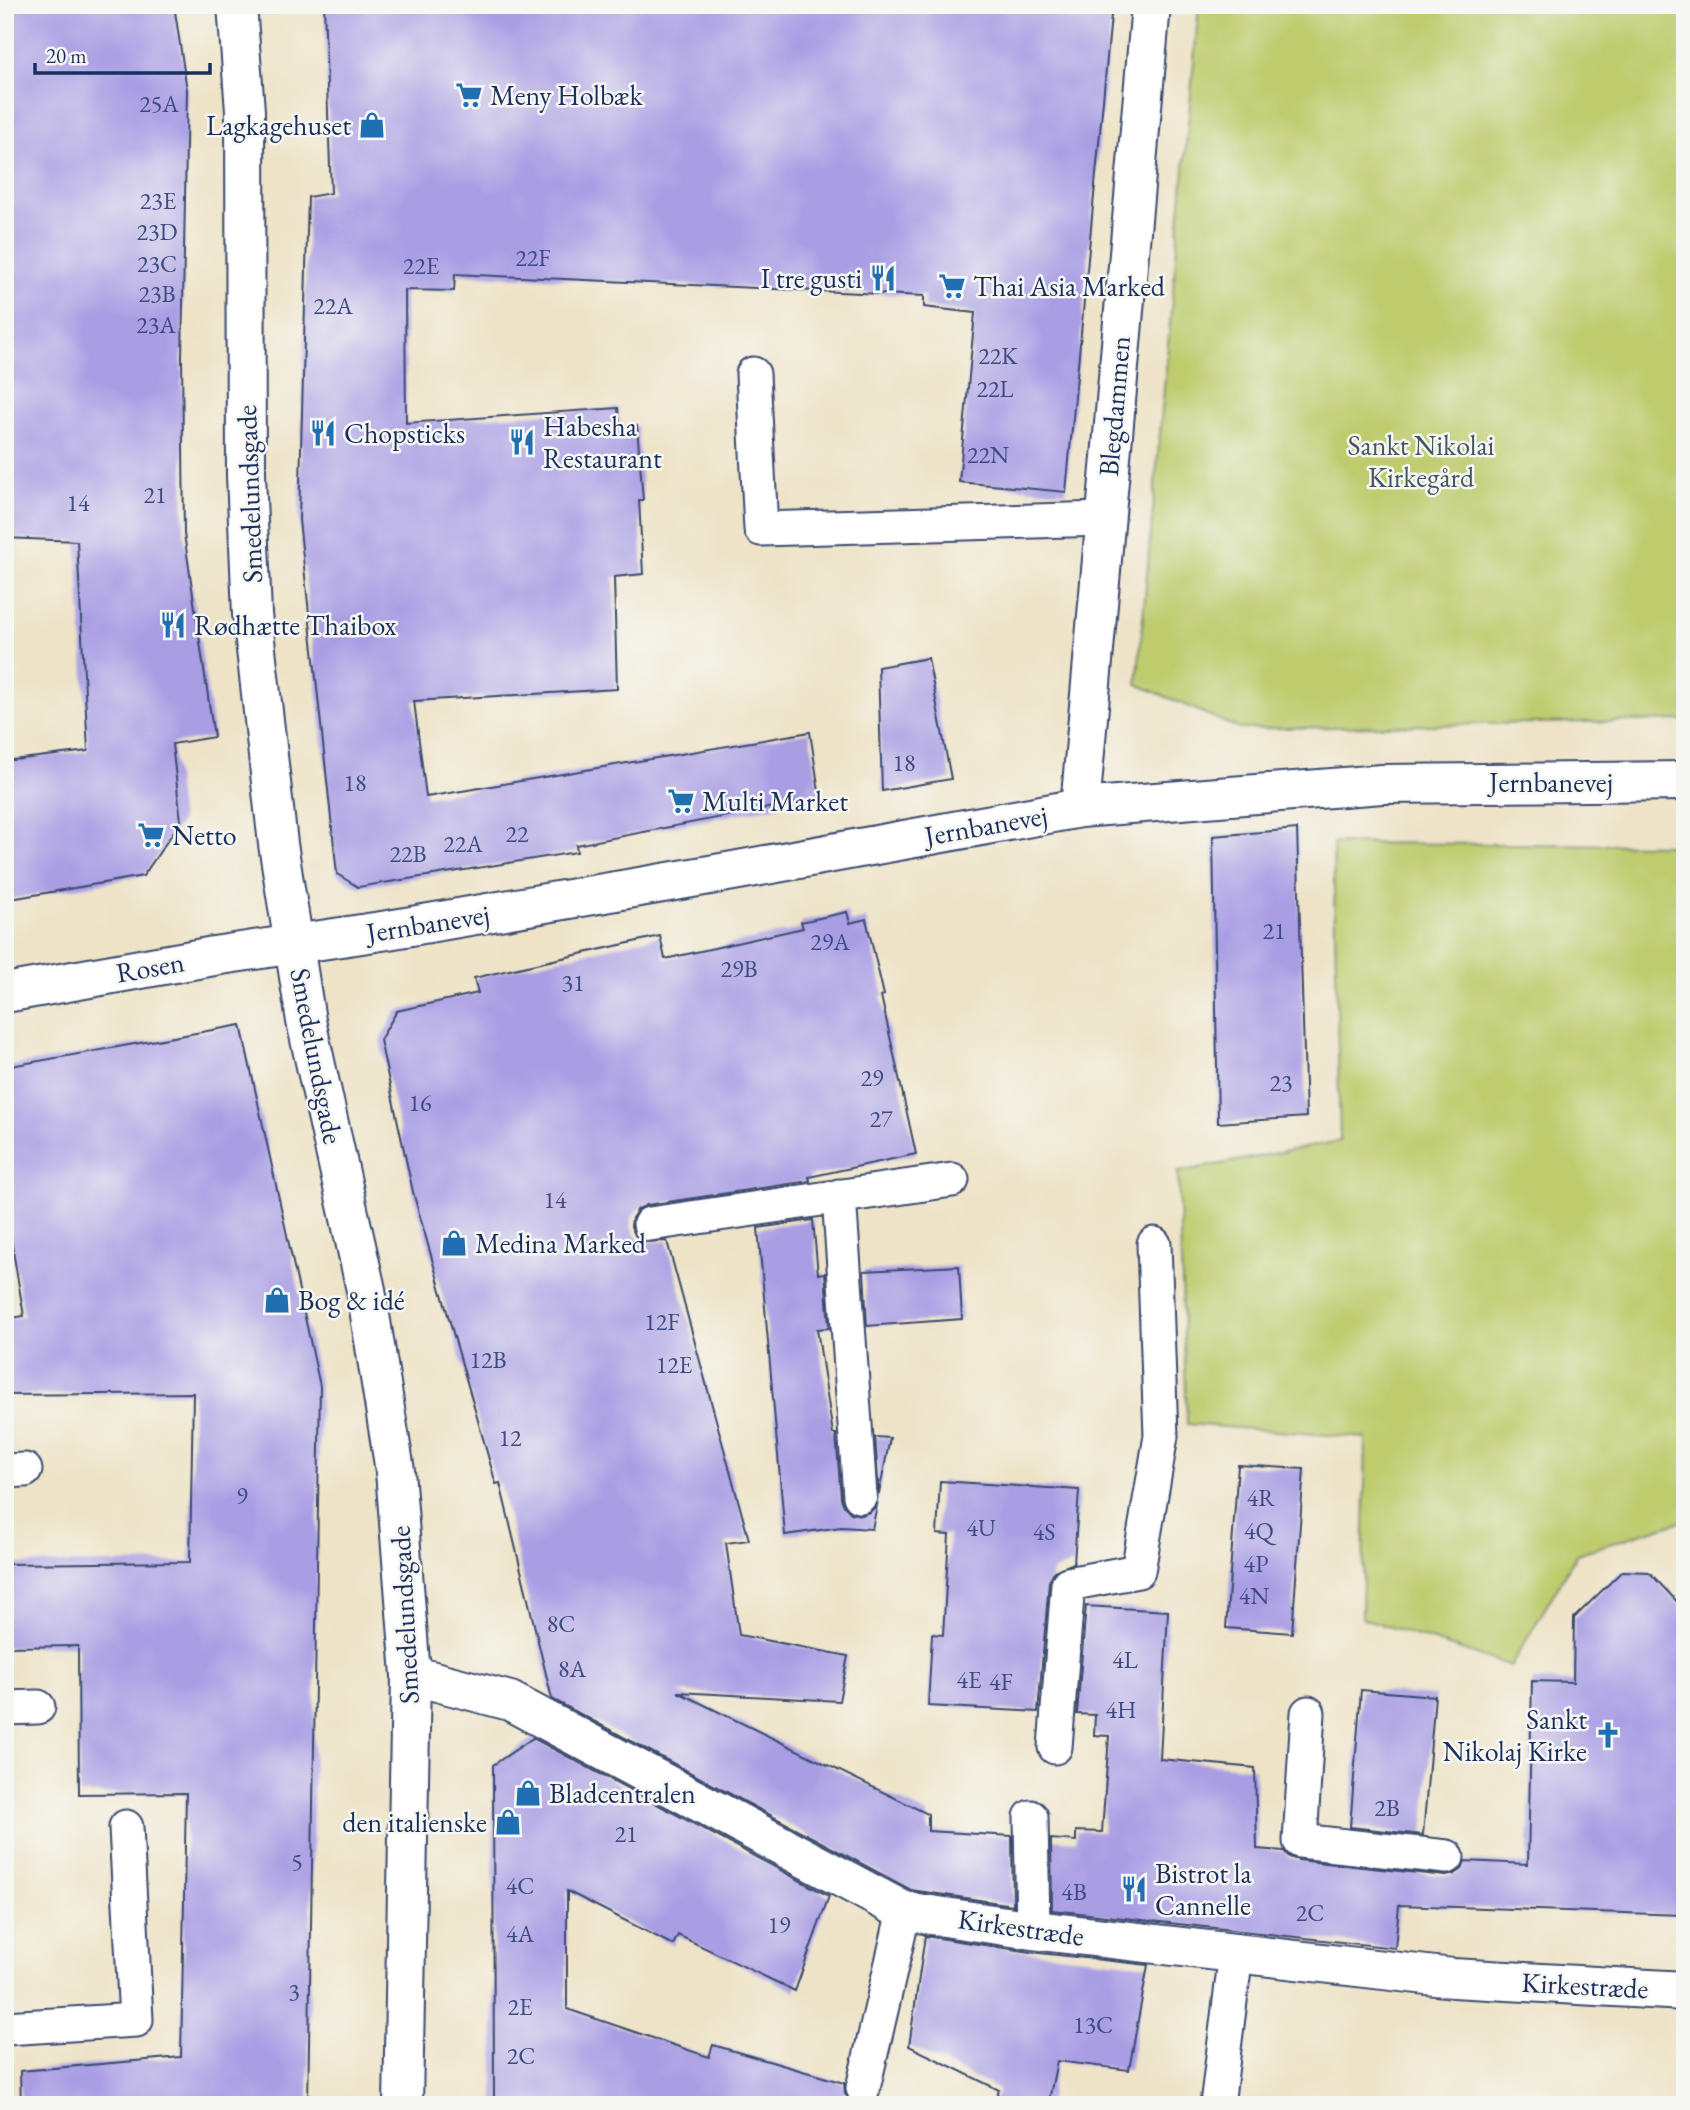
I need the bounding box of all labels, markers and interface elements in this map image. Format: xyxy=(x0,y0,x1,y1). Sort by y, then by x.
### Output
scale bar xyxy=(35,32,210,76)
text: 20 m xyxy=(46,42,87,69)
place label: Meny Holbæk xyxy=(490,77,643,113)
supermarket icon: Meny Holbæk xyxy=(454,80,484,110)
house number: 25A xyxy=(139,88,179,119)
place label: Lagkagehuset xyxy=(206,107,351,143)
shop icon: Lagkagehuset xyxy=(357,110,387,140)
house number: 23E xyxy=(140,185,176,216)
house number: 23D xyxy=(136,216,178,247)
house number: 22F xyxy=(515,242,551,273)
house number: 23C xyxy=(137,248,177,279)
house number: 22E xyxy=(403,250,439,281)
place label: I tre gusti xyxy=(761,260,862,296)
restaurant icon: I tre gusti xyxy=(868,263,898,293)
place label: Thai Asia Marked xyxy=(973,268,1166,304)
supermarket icon: Thai Asia Marked xyxy=(937,271,967,301)
house number: 23B xyxy=(138,278,176,309)
house number: 22A xyxy=(313,290,353,321)
house number: 23A xyxy=(136,309,176,340)
street label: Blegdammen xyxy=(1090,334,1138,478)
house number: 22K xyxy=(978,340,1018,371)
house number: 22L xyxy=(976,373,1014,404)
street label: Smedelundsgade xyxy=(228,404,270,584)
place label: Habesha Restaurant xyxy=(543,408,662,476)
place label: Chopsticks xyxy=(344,415,465,451)
restaurant icon: Chopsticks xyxy=(308,418,338,448)
restaurant icon: Habesha Restaurant xyxy=(507,427,537,457)
park label: Sankt Nikolai Kirkegård xyxy=(1348,427,1495,495)
house number: 22N xyxy=(967,439,1009,470)
house number: 21 xyxy=(143,479,167,510)
house number: 14 xyxy=(66,487,90,518)
place label: Rødhætte Thaibox xyxy=(194,607,396,643)
restaurant icon: Rødhætte Thaibox xyxy=(158,610,188,640)
house number: 18 xyxy=(892,747,916,778)
street label: Jernbanevej xyxy=(1487,764,1613,800)
house number: 18 xyxy=(343,767,367,798)
place label: Multi Market xyxy=(702,783,848,819)
supermarket icon: Multi Market xyxy=(666,786,696,816)
street label: Jernbanevej xyxy=(920,796,1050,854)
place label: Netto xyxy=(172,817,237,853)
house number: 22 xyxy=(505,818,529,849)
supermarket icon: Netto xyxy=(136,820,166,850)
house number: 22A xyxy=(443,828,483,859)
house number: 22B xyxy=(389,838,427,869)
street label: Jernbanevej xyxy=(362,896,492,951)
house number: 21 xyxy=(1262,915,1286,946)
house number: 29A xyxy=(810,926,850,957)
street label: Rosen xyxy=(113,943,187,991)
house number: 29B xyxy=(720,953,758,984)
street label: Smedelundsgade xyxy=(282,965,352,1147)
house number: 31 xyxy=(561,967,585,998)
house number: 29 xyxy=(860,1062,884,1093)
house number: 23 xyxy=(1269,1067,1293,1098)
house number: 16 xyxy=(408,1087,432,1118)
house number: 27 xyxy=(869,1103,893,1134)
house number: 14 xyxy=(543,1184,567,1215)
place label: Medina Marked xyxy=(475,1225,647,1261)
shop icon: Medina Marked xyxy=(439,1228,469,1258)
place label: Bog & idé xyxy=(298,1282,405,1318)
shop icon: Bog & idé xyxy=(262,1285,292,1315)
house number: 12F xyxy=(644,1306,680,1337)
house number: 12B xyxy=(469,1344,507,1375)
house number: 12E xyxy=(656,1349,692,1380)
house number: 12 xyxy=(498,1422,522,1453)
house number: 9 xyxy=(236,1480,248,1511)
house number: 4R xyxy=(1247,1482,1276,1513)
house number: 4U xyxy=(966,1512,996,1543)
house number: 4Q xyxy=(1244,1515,1278,1546)
house number: 4S xyxy=(1033,1516,1055,1547)
street label: Smedelundsgade xyxy=(381,1525,427,1705)
house number: 4P xyxy=(1244,1548,1268,1579)
house number: 4N xyxy=(1239,1580,1269,1611)
house number: 8C xyxy=(547,1608,575,1639)
house number: 4L xyxy=(1112,1644,1138,1675)
house number: 8A xyxy=(558,1653,586,1684)
house number: 4E xyxy=(956,1664,982,1695)
house number: 4F xyxy=(989,1666,1013,1697)
house number: 4H xyxy=(1106,1694,1136,1725)
place label: Sankt Nikolaj Kirke xyxy=(1443,1701,1587,1769)
church icon: Sankt Nikolaj Kirke xyxy=(1593,1720,1623,1750)
place label: Bladcentralen xyxy=(549,1775,696,1811)
shop icon: Bladcentralen xyxy=(513,1778,543,1808)
house number: 2B xyxy=(1374,1792,1400,1823)
place label: den italienske xyxy=(342,1804,487,1840)
shop icon: den italienske xyxy=(493,1807,523,1837)
house number: 21 xyxy=(614,1818,638,1849)
house number: 5 xyxy=(291,1846,303,1877)
place label: Bistrot la Cannelle xyxy=(1155,1855,1252,1923)
house number: 4C xyxy=(506,1870,534,1901)
restaurant icon: Bistrot la Cannelle xyxy=(1119,1874,1149,1904)
house number: 4B xyxy=(1061,1876,1087,1907)
house number: 2C xyxy=(1296,1897,1324,1928)
street label: Kirkestræde xyxy=(956,1900,1086,1954)
house number: 19 xyxy=(767,1909,791,1940)
house number: 4A xyxy=(506,1918,534,1949)
street label: Kirkestræde xyxy=(1521,1964,1649,2006)
house number: 3 xyxy=(288,1976,300,2007)
house number: 2E xyxy=(507,1991,533,2022)
house number: 13C xyxy=(1073,2009,1113,2040)
house number: 2C xyxy=(507,2040,535,2071)

